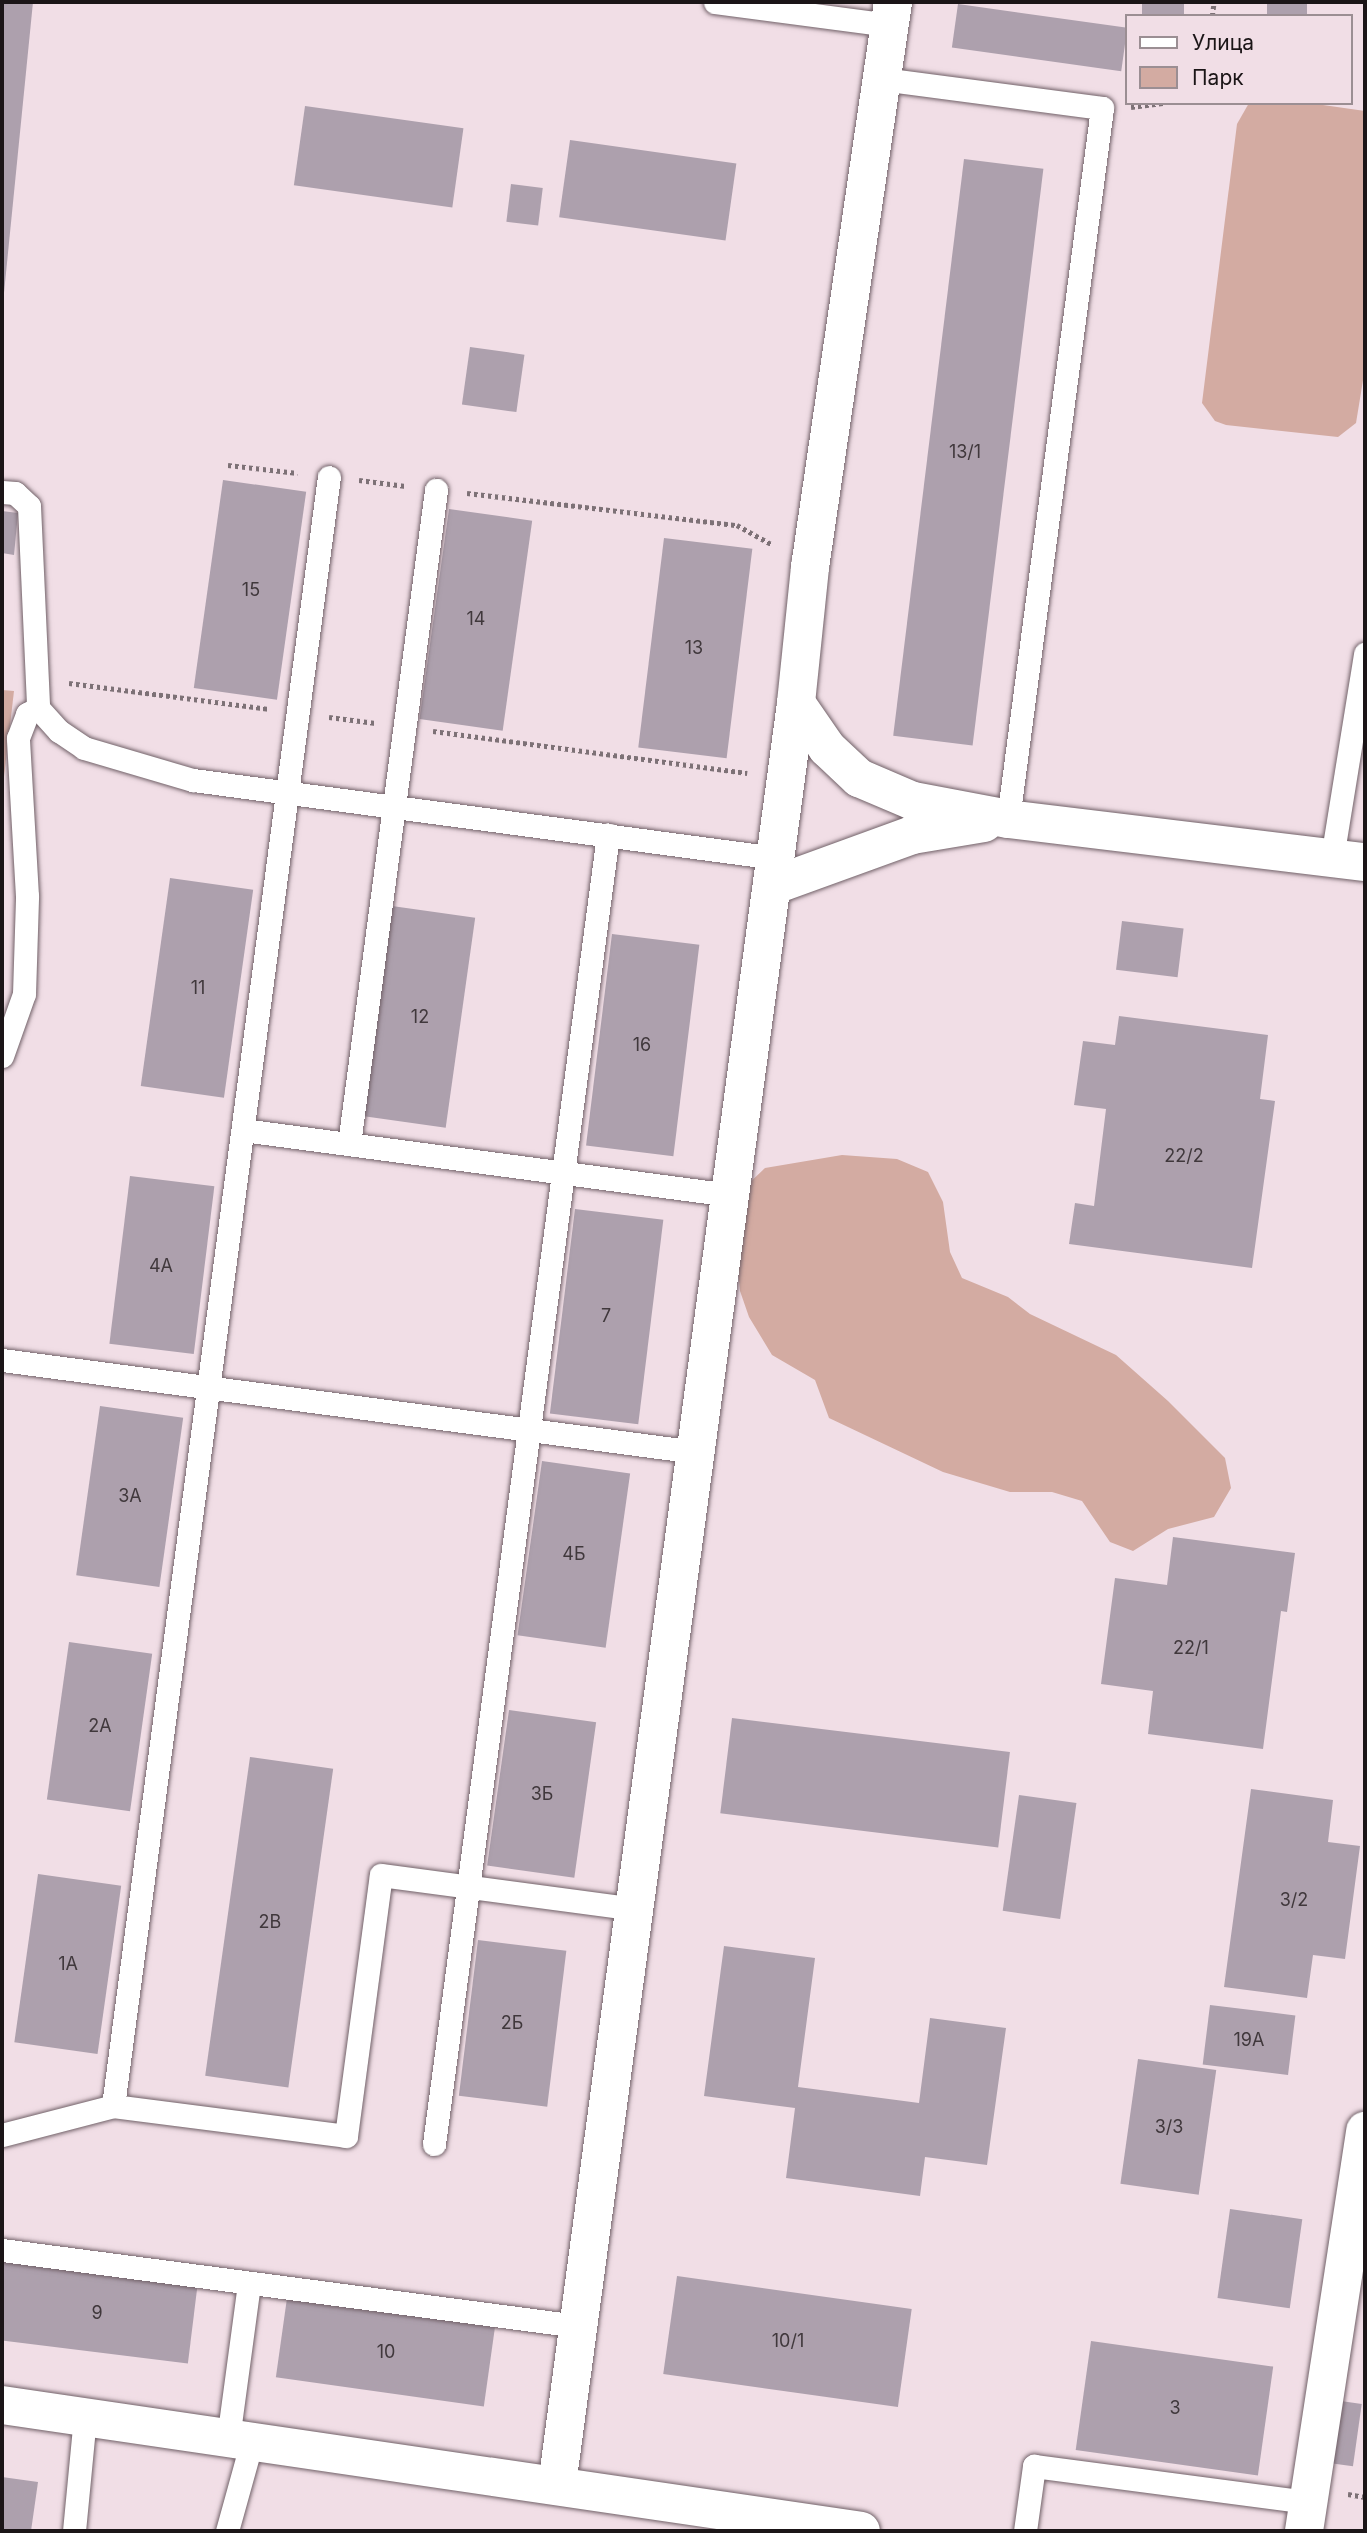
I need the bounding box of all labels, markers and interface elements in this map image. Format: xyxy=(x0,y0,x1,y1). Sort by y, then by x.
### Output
legend xyxy=(1126,14,1353,105)
text: Улица xyxy=(1192,30,1254,55)
text: Парк xyxy=(1192,65,1244,90)
house number: 13/1 xyxy=(949,441,981,463)
house number: 15 xyxy=(242,579,260,601)
house number: 14 xyxy=(467,608,485,630)
house number: 13 xyxy=(685,637,703,659)
house number: 11 xyxy=(191,977,205,999)
house number: 12 xyxy=(411,1006,429,1028)
house number: 16 xyxy=(633,1034,651,1056)
house number: 22/2 xyxy=(1164,1145,1204,1167)
house number: 4А xyxy=(149,1255,173,1277)
house number: 7 xyxy=(601,1305,611,1327)
house number: 3А xyxy=(118,1485,142,1507)
house number: 4Б xyxy=(562,1543,586,1565)
house number: 22/1 xyxy=(1173,1637,1209,1659)
house number: 2А xyxy=(88,1715,112,1737)
house number: 3Б xyxy=(531,1783,553,1805)
house number: 3/2 xyxy=(1280,1889,1308,1911)
house number: 2В xyxy=(259,1911,281,1933)
house number: 1А xyxy=(58,1953,78,1975)
house number: 2Б xyxy=(501,2012,523,2034)
house number: 19А xyxy=(1234,2029,1264,2051)
house number: 3/3 xyxy=(1155,2116,1183,2138)
house number: 9 xyxy=(91,2302,103,2324)
house number: 10/1 xyxy=(772,2330,804,2352)
house number: 10 xyxy=(377,2341,395,2363)
house number: 3 xyxy=(1169,2397,1181,2419)

